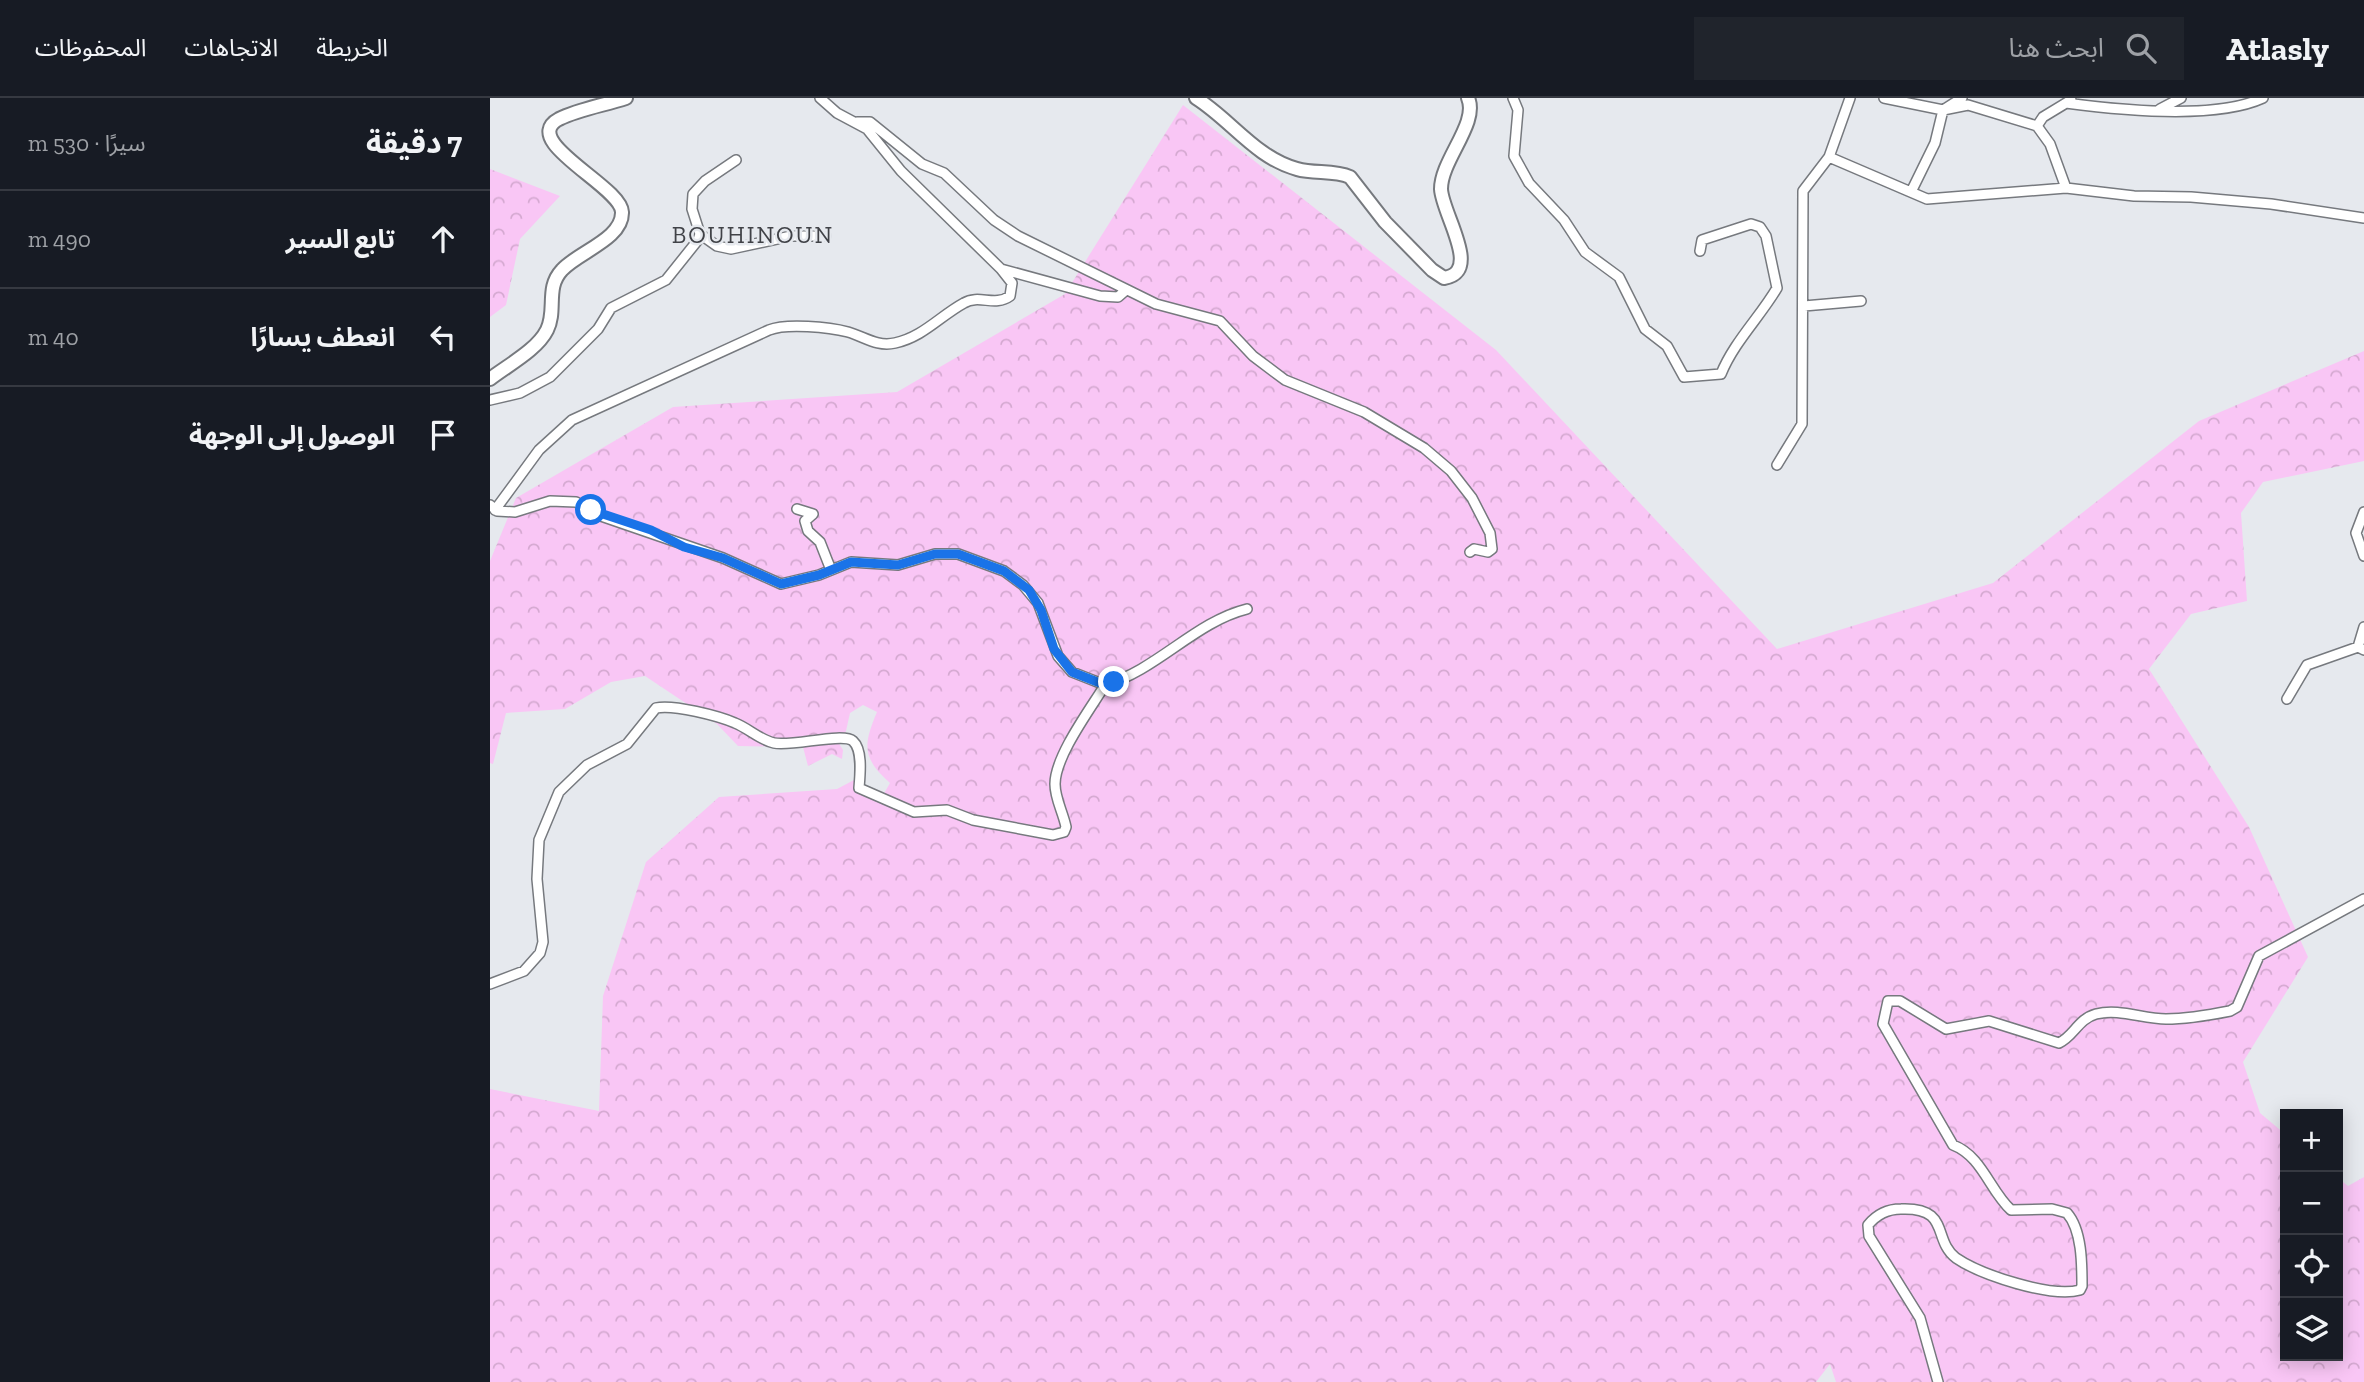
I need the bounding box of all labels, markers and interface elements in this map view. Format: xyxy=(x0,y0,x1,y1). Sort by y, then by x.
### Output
search box xyxy=(1694,17,2184,80)
icon: search xyxy=(2122,29,2160,67)
text: Atlasly xyxy=(2226,29,2329,68)
text: ابحث هنا xyxy=(2008,32,2104,64)
text: المحفوظات xyxy=(35,33,146,62)
text: الاتجاهات xyxy=(184,33,278,62)
text: الخريطة xyxy=(316,33,388,62)
text: 7 دقيقة xyxy=(366,125,462,161)
text: سيرًا · 530 m xyxy=(28,129,145,157)
icon: ahead xyxy=(424,220,462,258)
district label: BOUHINOUN xyxy=(672,220,834,249)
text: تابع السير xyxy=(286,223,395,255)
text: 490 m xyxy=(28,225,91,253)
icon: left xyxy=(424,318,462,356)
text: انعطف يسارًا xyxy=(250,321,395,353)
text: 40 m xyxy=(28,323,79,351)
icon: arrive xyxy=(424,416,462,454)
text: الوصول إلى الوجهة xyxy=(189,419,395,451)
route start xyxy=(575,494,606,525)
route end xyxy=(1098,666,1129,697)
map controls xyxy=(2280,1109,2343,1361)
button: + xyxy=(2280,1109,2343,1172)
button: − xyxy=(2280,1172,2343,1235)
button: locate xyxy=(2280,1235,2343,1298)
button: layers xyxy=(2280,1298,2343,1361)

